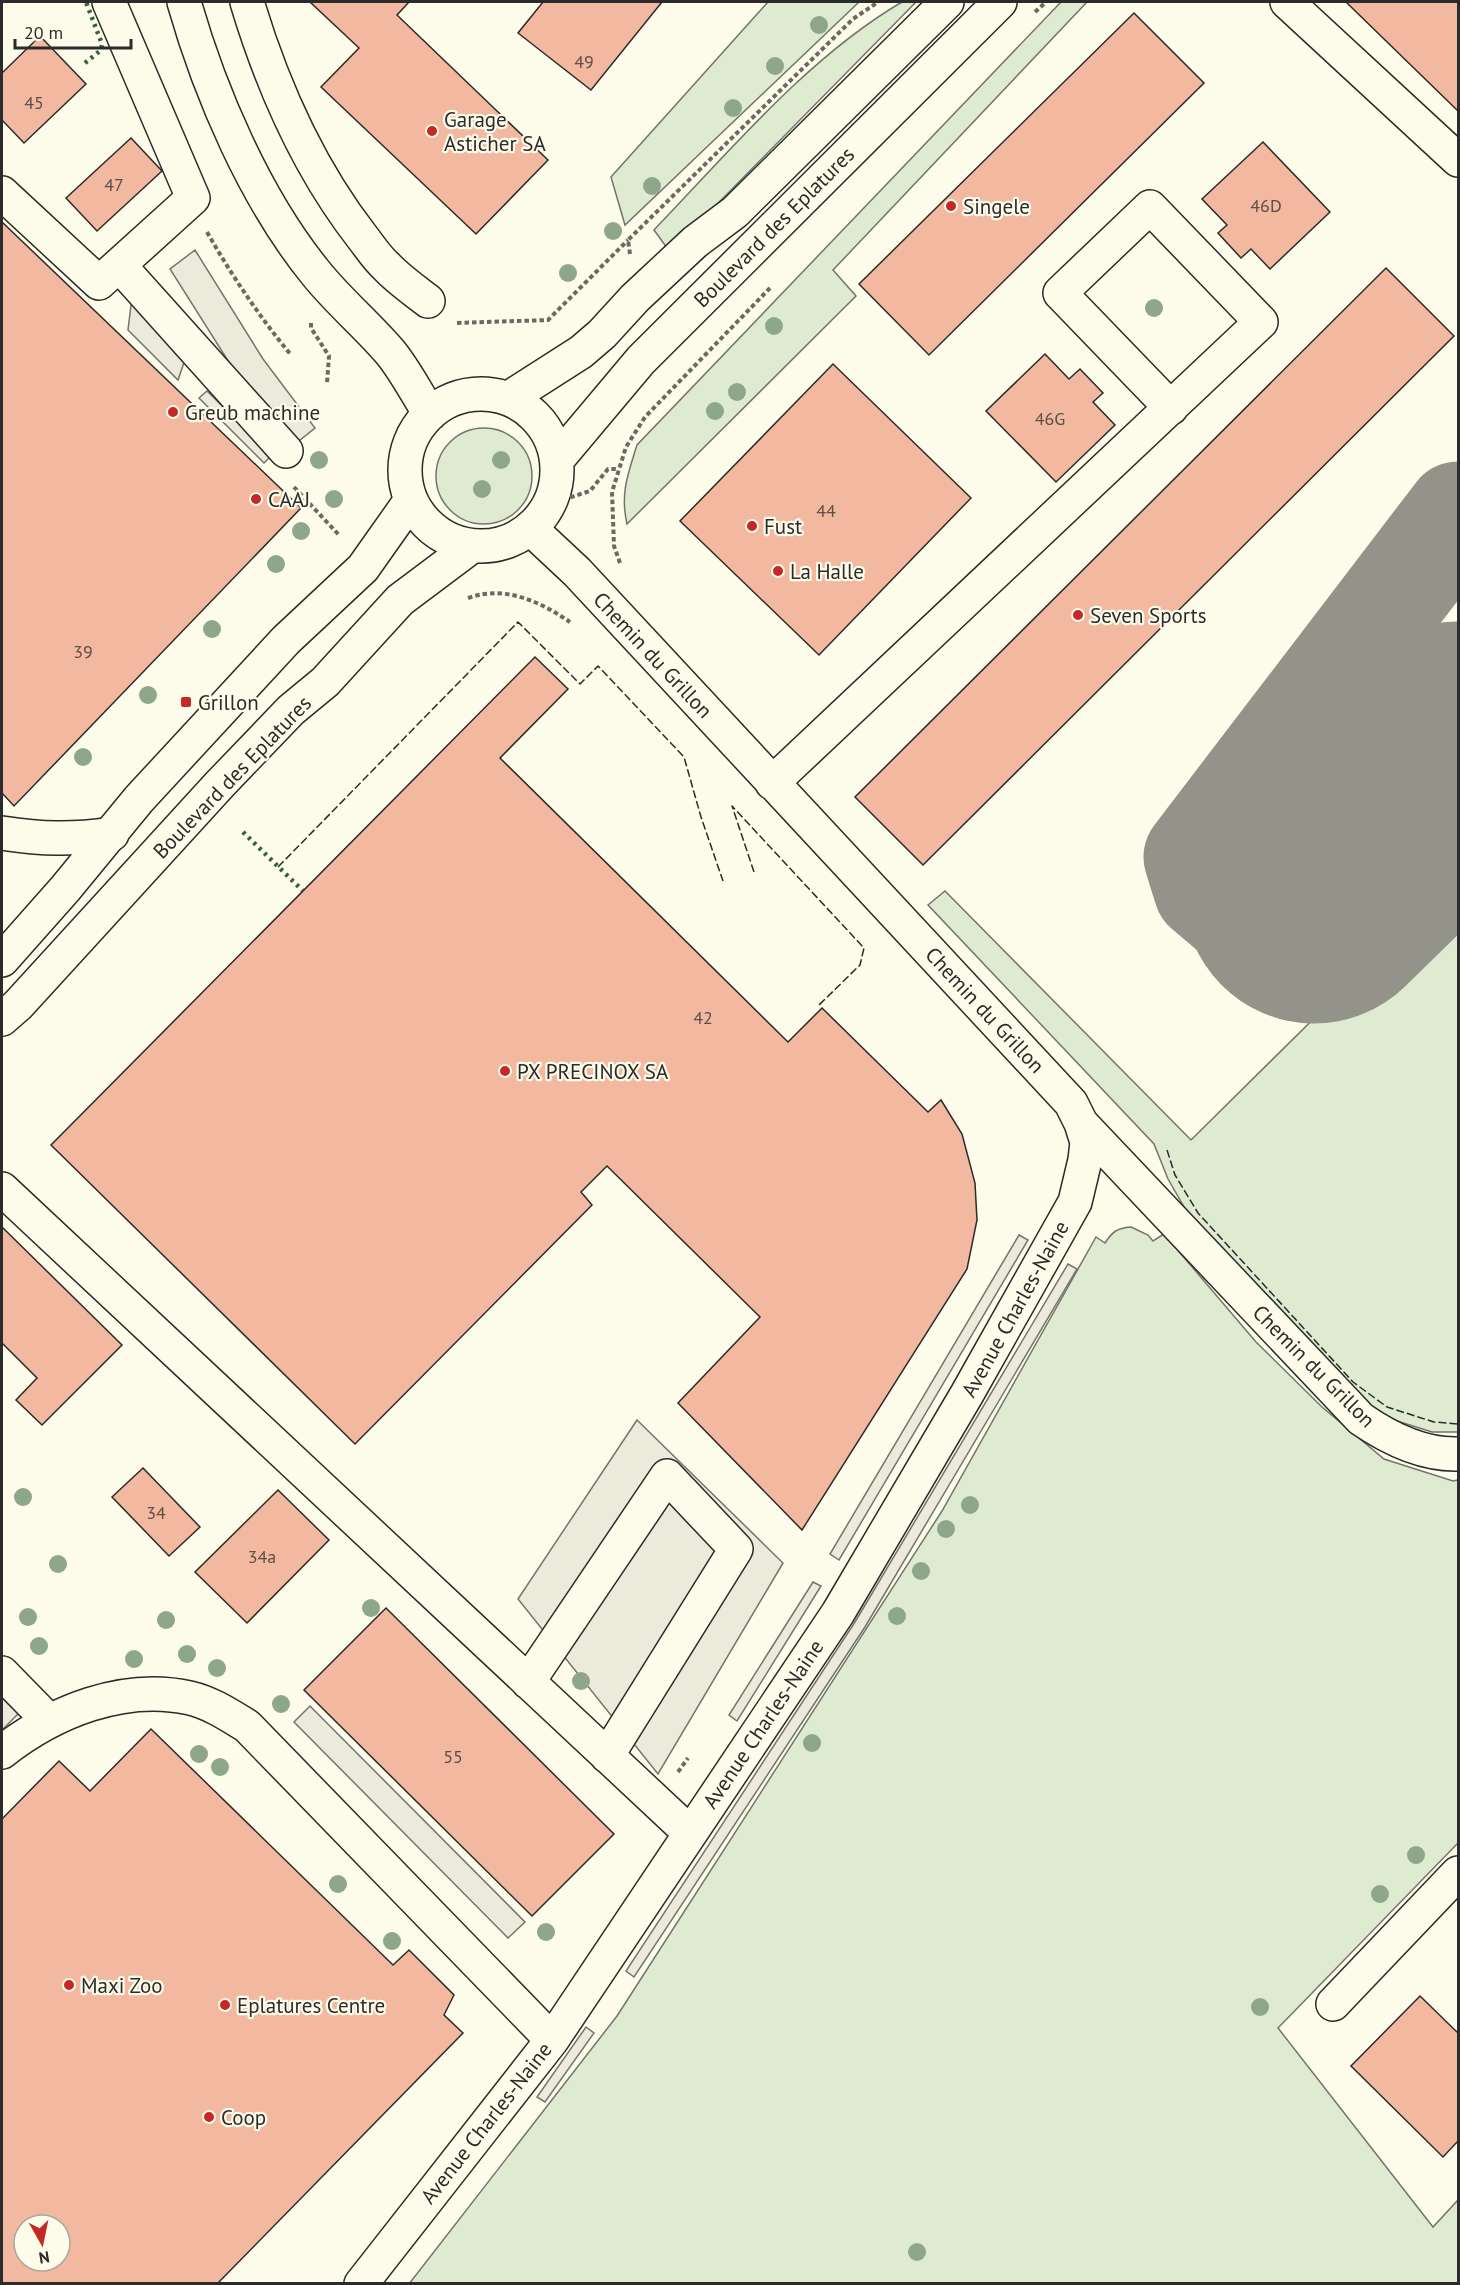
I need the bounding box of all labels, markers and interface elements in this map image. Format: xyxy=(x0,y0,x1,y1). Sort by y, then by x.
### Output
scale bar xyxy=(15,12,130,50)
text: 20 m xyxy=(24,21,63,44)
house number: 49 xyxy=(574,50,594,73)
house number: 45 xyxy=(24,91,44,114)
place label: Garage Asticher SA xyxy=(444,106,546,157)
marker: Garage Asticher SA xyxy=(425,124,439,138)
street label: Boulevard des Eplatures xyxy=(688,141,860,313)
house number: 47 xyxy=(104,173,124,196)
place label: Singele xyxy=(963,193,1030,220)
house number: 46D xyxy=(1250,194,1282,217)
marker: Singele xyxy=(944,199,958,213)
place label: Greub machine xyxy=(185,399,320,426)
marker: Greub machine xyxy=(166,405,180,419)
house number: 46G xyxy=(1035,407,1065,430)
place label: CAAJ xyxy=(268,486,310,513)
marker: CAAJ xyxy=(249,492,263,506)
house number: 44 xyxy=(816,499,836,522)
place label: Fust xyxy=(764,513,802,540)
marker: Fust xyxy=(745,519,759,533)
place label: La Halle xyxy=(790,558,864,585)
marker: La Halle xyxy=(771,564,785,578)
street label: Chemin du Grillon xyxy=(588,586,718,724)
place label: Seven Sports xyxy=(1090,602,1207,629)
marker: Seven Sports xyxy=(1071,608,1085,622)
house number: 39 xyxy=(73,640,93,663)
place label: Grillon xyxy=(198,689,259,716)
street label: Boulevard des Eplatures xyxy=(147,690,317,864)
marker: Grillon xyxy=(179,695,193,709)
street label: Chemin du Grillon xyxy=(920,941,1050,1079)
house number: 42 xyxy=(693,1006,713,1029)
place label: PX PRECINOX SA xyxy=(517,1058,669,1085)
marker: PX PRECINOX SA xyxy=(498,1064,512,1078)
street label: Avenue Charles-Naine xyxy=(955,1216,1075,1402)
street label: Chemin du Grillon xyxy=(1247,1299,1381,1433)
house number: 34 xyxy=(146,1501,166,1524)
house number: 34a xyxy=(248,1545,276,1568)
street label: Avenue Charles-Naine xyxy=(697,1634,829,1814)
house number: 55 xyxy=(443,1745,463,1768)
place label: Maxi Zoo xyxy=(81,1972,163,1999)
marker: Maxi Zoo xyxy=(62,1978,76,1992)
place label: Eplatures Centre xyxy=(237,1992,385,2019)
marker: Eplatures Centre xyxy=(218,1998,232,2012)
street label: Avenue Charles-Naine xyxy=(414,2037,558,2209)
place label: Coop xyxy=(221,2104,266,2131)
marker: Coop xyxy=(202,2110,216,2124)
north arrow xyxy=(12,2213,72,2273)
text: N xyxy=(38,2247,51,2269)

